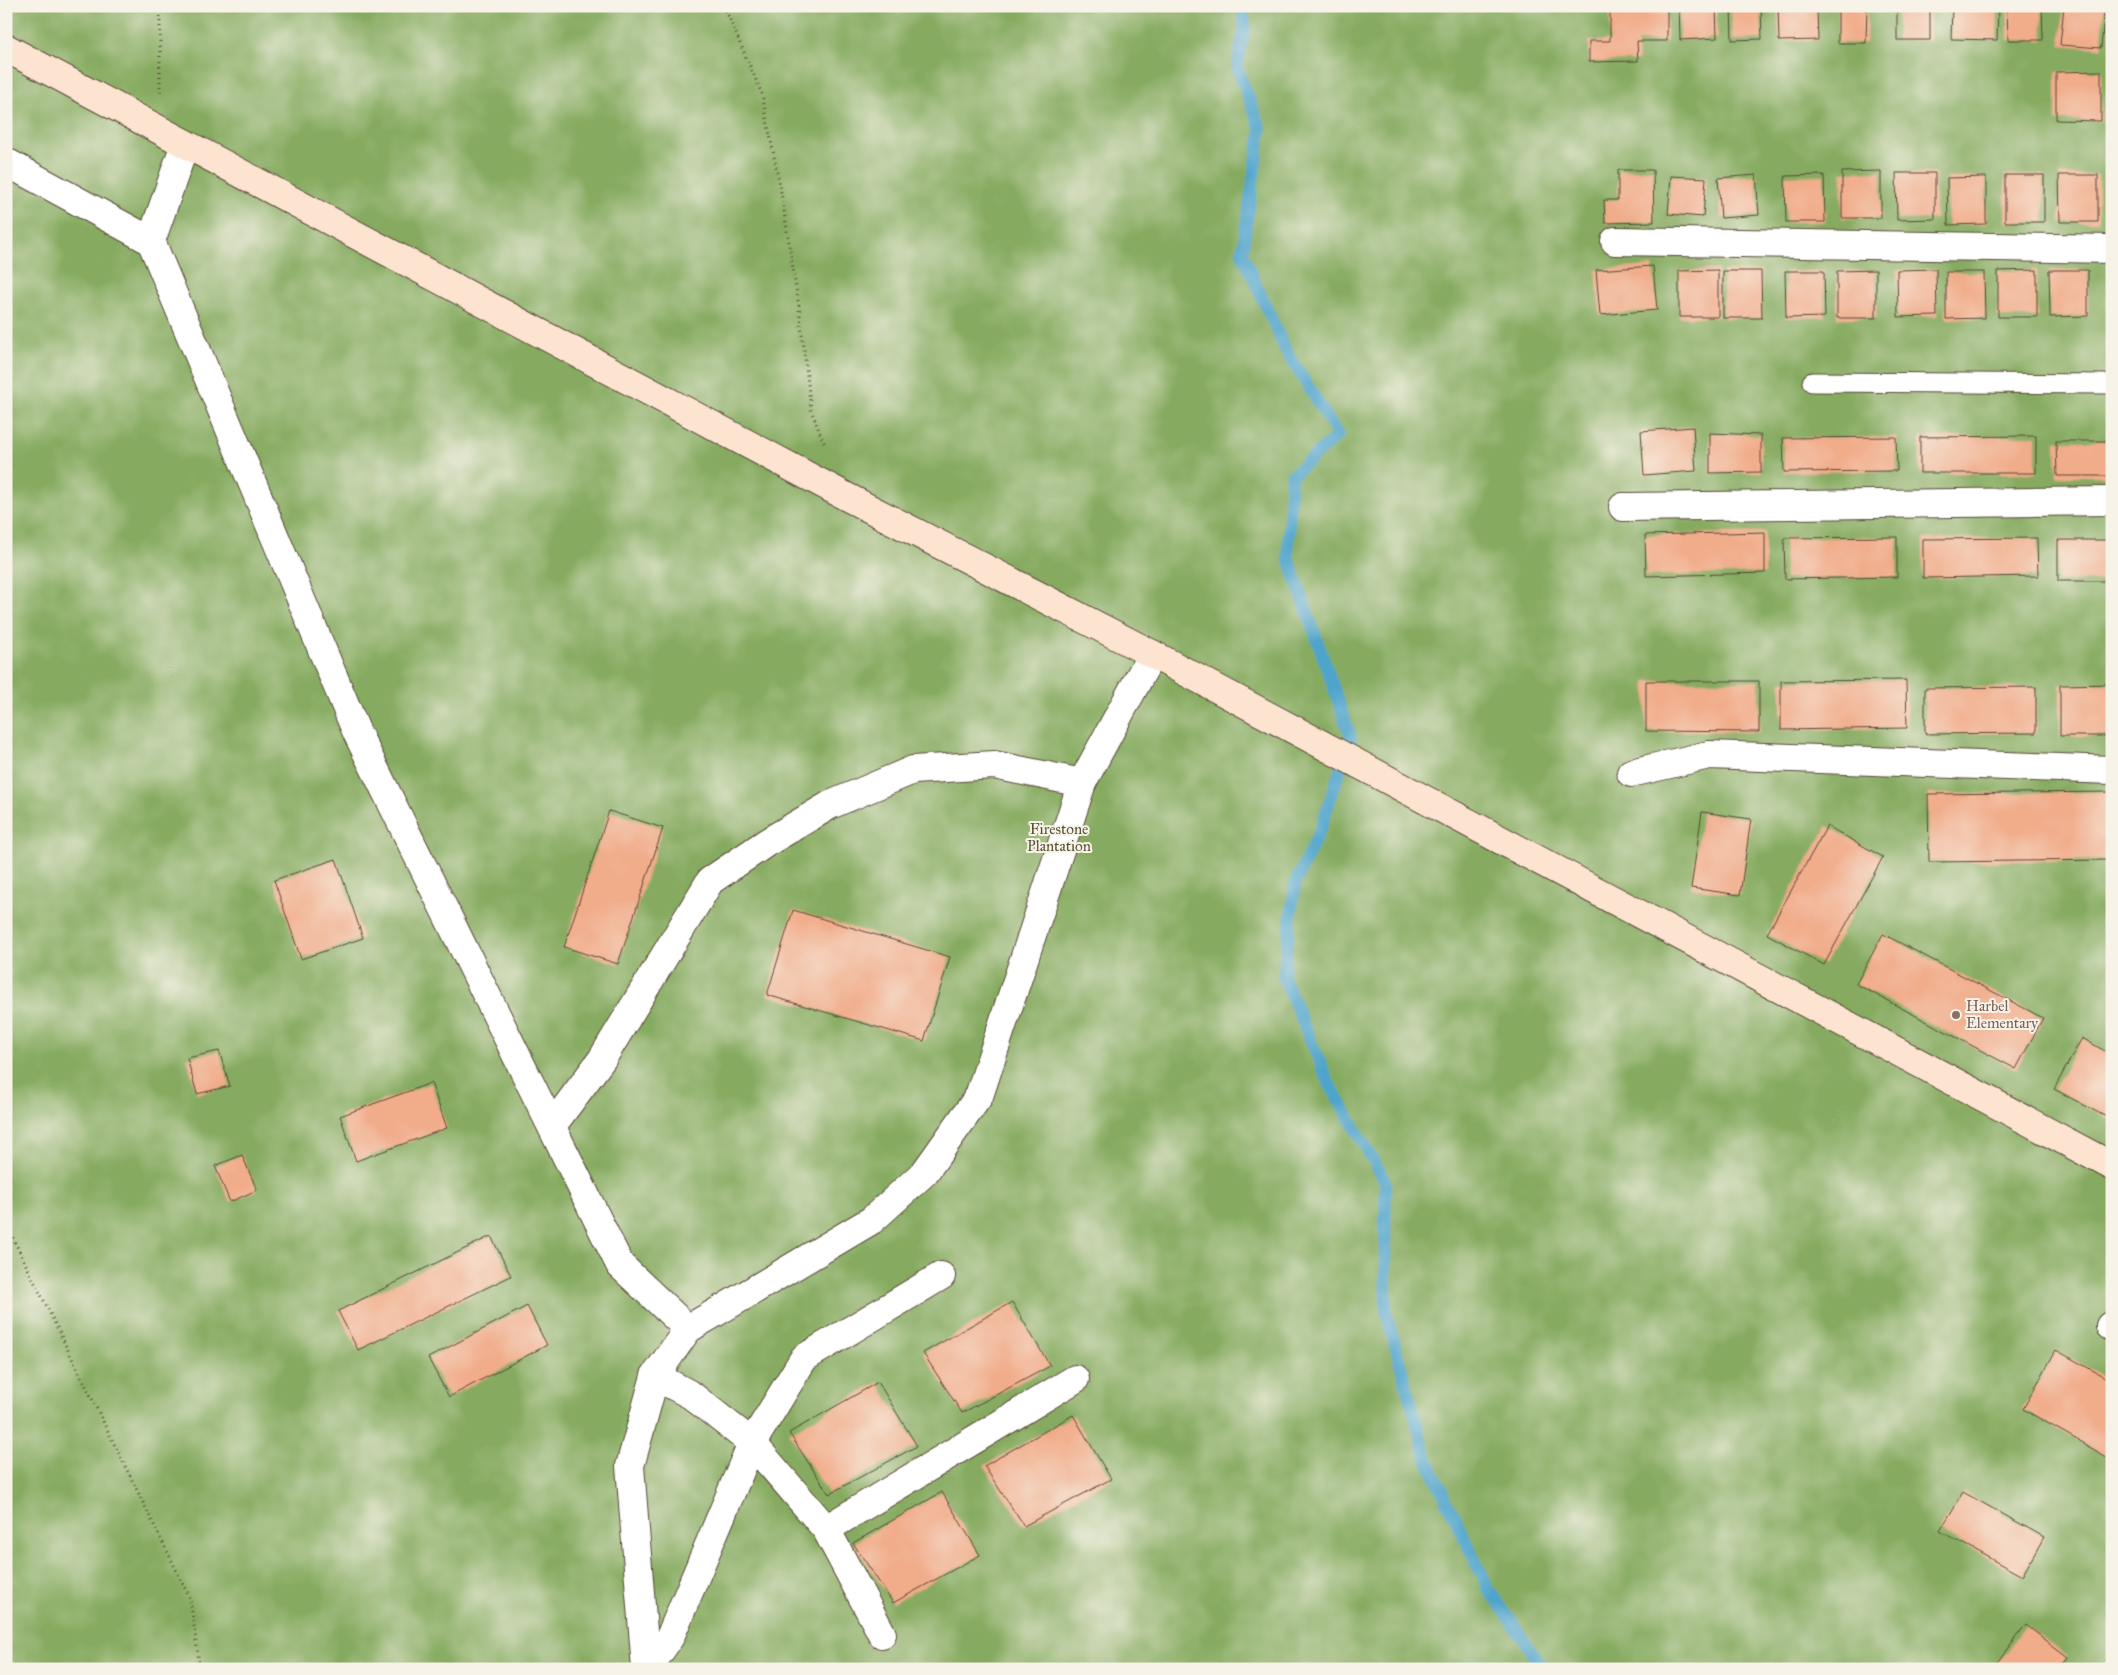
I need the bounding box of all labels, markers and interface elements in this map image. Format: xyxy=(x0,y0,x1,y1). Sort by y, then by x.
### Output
park label: Firestone Plantation xyxy=(1027,820,1091,855)
place label: Harbel Elementary xyxy=(1966,997,2039,1032)
marker: Harbel Elementary xyxy=(1950,1009,1962,1021)

